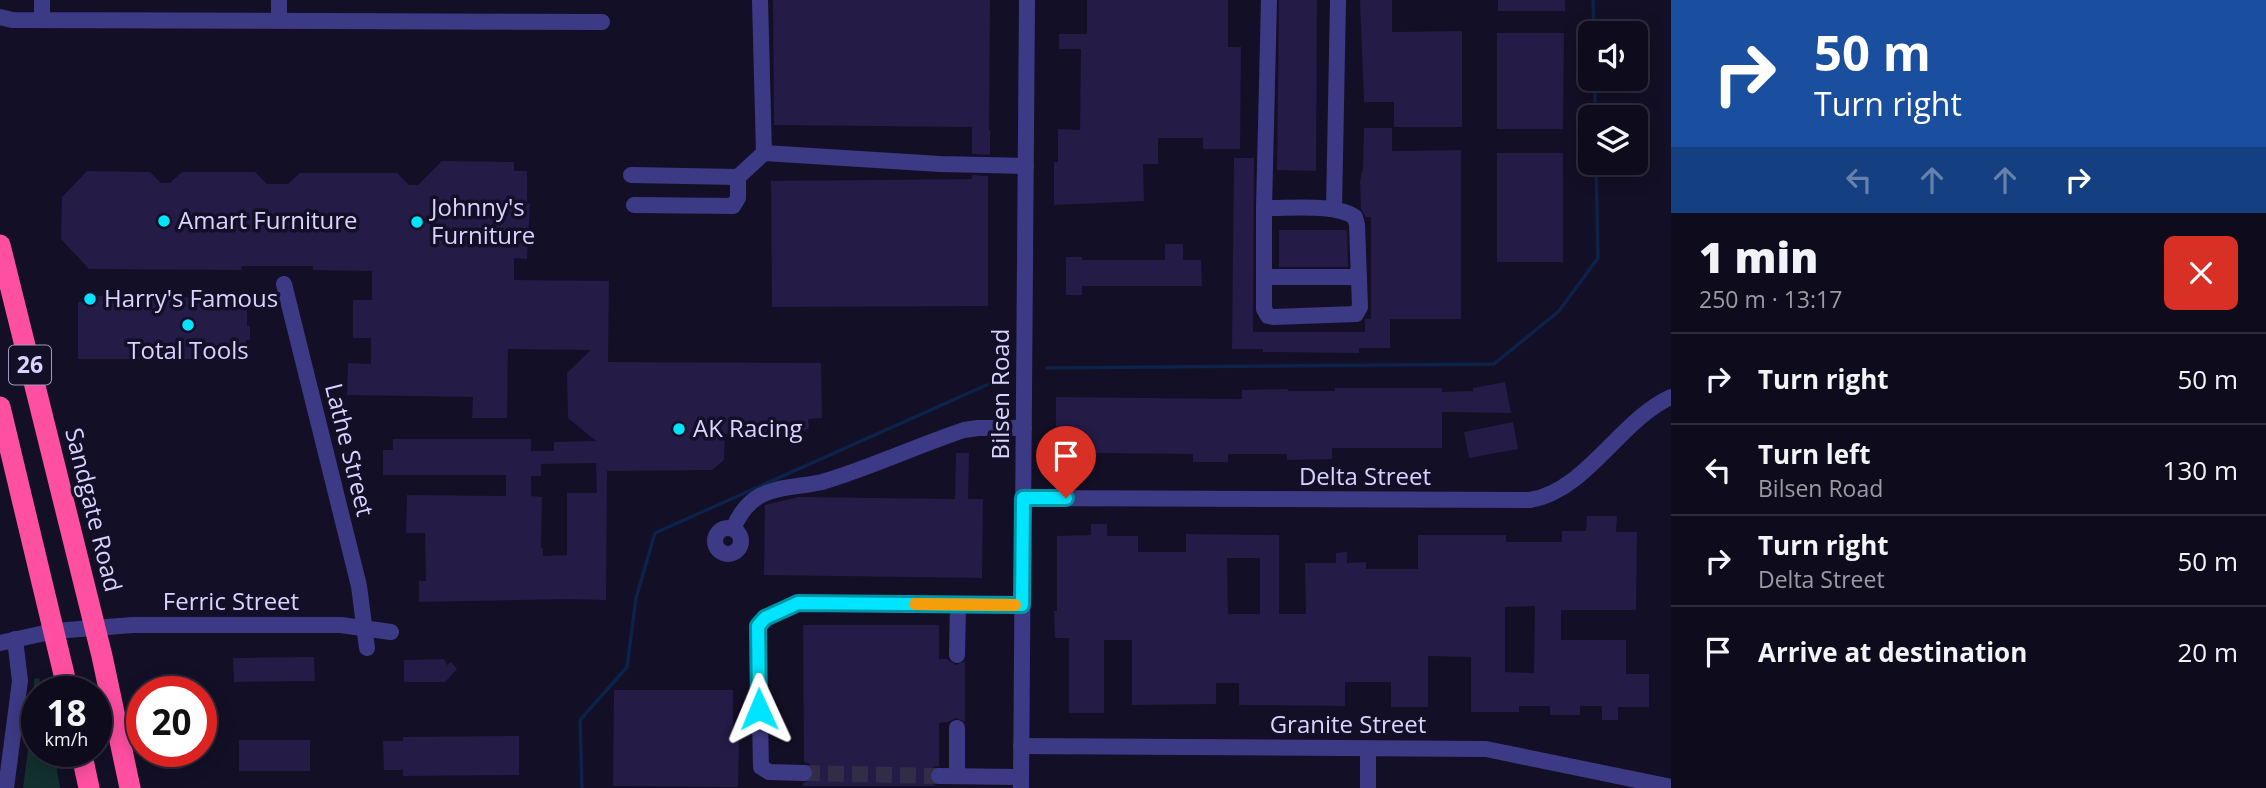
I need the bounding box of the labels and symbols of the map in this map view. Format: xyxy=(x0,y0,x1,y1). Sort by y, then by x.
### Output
place label: Johnny's Furniture xyxy=(429,190,535,251)
place label: Amart Furniture xyxy=(178,203,358,236)
marker: Amart Furniture xyxy=(156,213,172,229)
marker: Johnny's Furniture xyxy=(409,214,425,230)
place label: Harry's Famous xyxy=(104,281,278,314)
marker: Harry's Famous xyxy=(82,291,98,307)
marker: Total Tools xyxy=(180,317,196,333)
street label: Bilsen Road xyxy=(983,329,1016,459)
place label: Total Tools xyxy=(127,333,249,366)
road number: 26 xyxy=(9,346,51,384)
street label: Lathe Street xyxy=(318,380,383,520)
place label: AK Racing xyxy=(693,411,803,444)
marker: AK Racing xyxy=(671,421,687,437)
street label: Sandgate Road xyxy=(58,424,131,595)
pin xyxy=(1036,426,1096,498)
street label: Delta Street xyxy=(1299,459,1431,492)
street label: Ferric Street xyxy=(163,584,299,617)
position arrow xyxy=(722,672,796,746)
speed limit sign: 20 xyxy=(126,676,217,767)
street label: Granite Street xyxy=(1270,707,1426,740)

